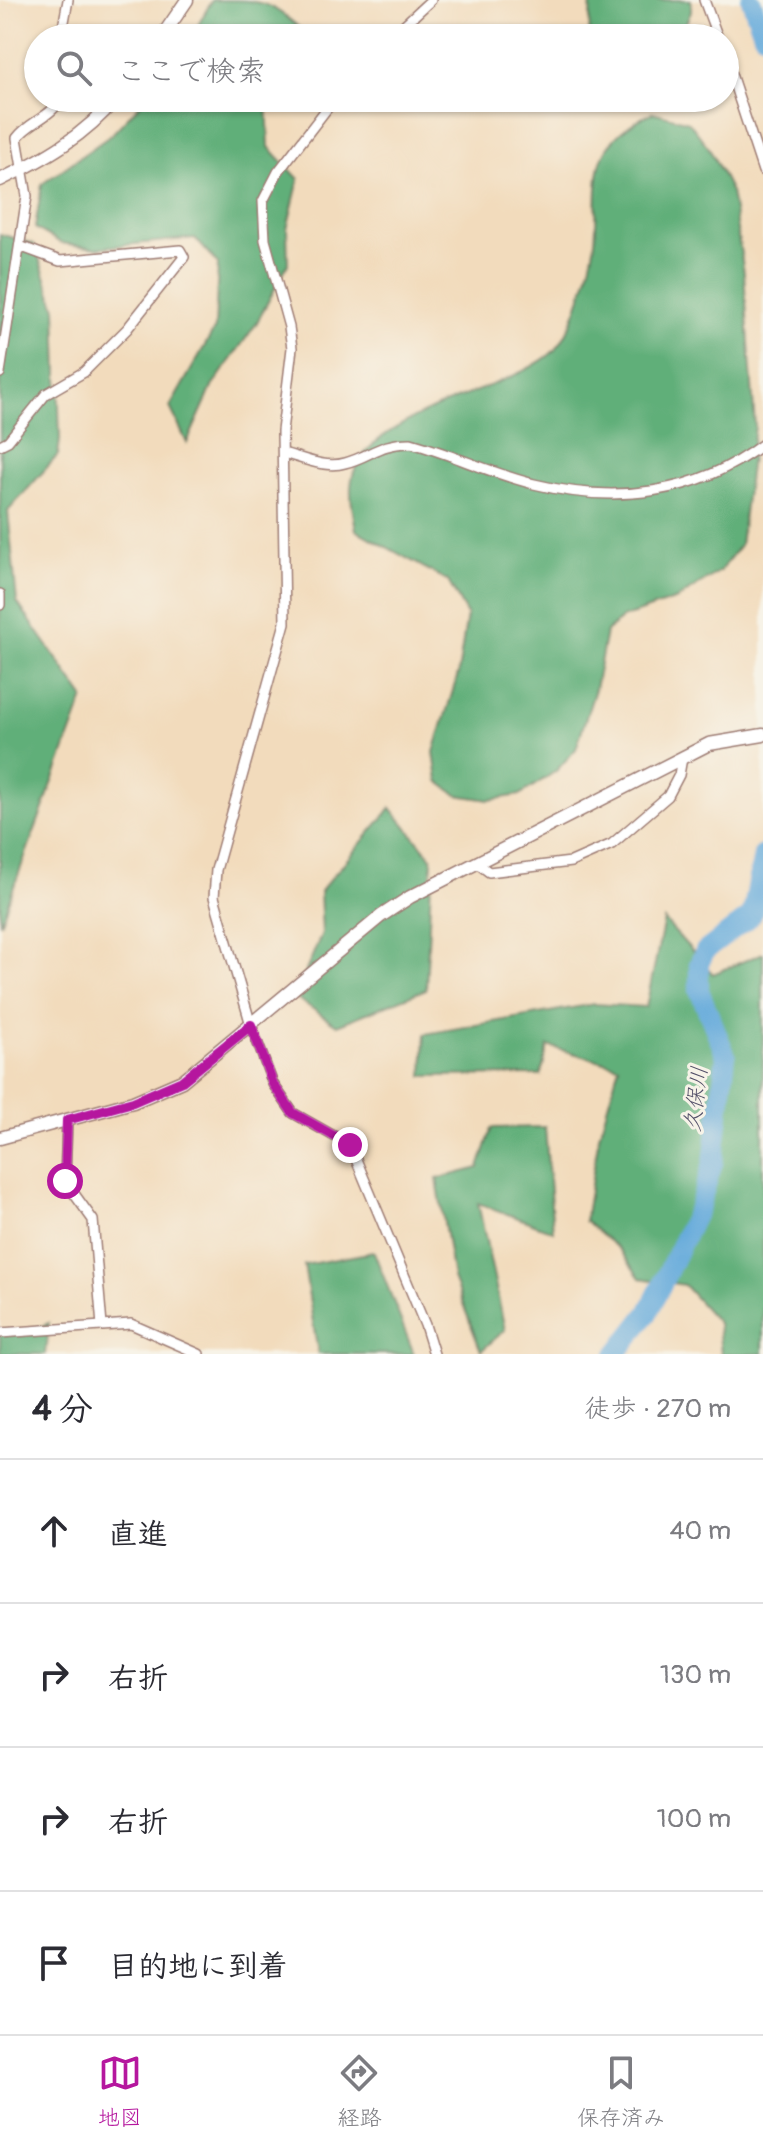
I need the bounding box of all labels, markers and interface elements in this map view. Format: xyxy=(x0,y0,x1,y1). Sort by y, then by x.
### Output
search box xyxy=(24,24,739,112)
icon: search xyxy=(52,46,96,90)
text: ここで検索 xyxy=(116,53,266,90)
water label: 久保川 xyxy=(678,1065,714,1133)
route end xyxy=(332,1127,368,1163)
route start xyxy=(47,1163,83,1199)
text: 4 分 xyxy=(32,1388,93,1431)
text: 徒歩 · 270 m xyxy=(585,1393,731,1425)
icon: ahead xyxy=(32,1509,76,1553)
text: 40 m xyxy=(669,1515,731,1547)
text: 直進 xyxy=(108,1516,168,1553)
icon: right xyxy=(32,1653,76,1697)
text: 130 m xyxy=(660,1659,731,1691)
text: 右折 xyxy=(108,1660,168,1697)
icon: right xyxy=(32,1797,76,1841)
text: 100 m xyxy=(657,1803,731,1835)
text: 右折 xyxy=(108,1804,168,1841)
icon: arrive xyxy=(32,1941,76,1985)
text: 目的地に到着 xyxy=(108,1948,288,1985)
tab: 地図 xyxy=(98,2051,142,2132)
tab: 経路 xyxy=(337,2051,381,2132)
tab: 保存済み xyxy=(577,2051,665,2132)

